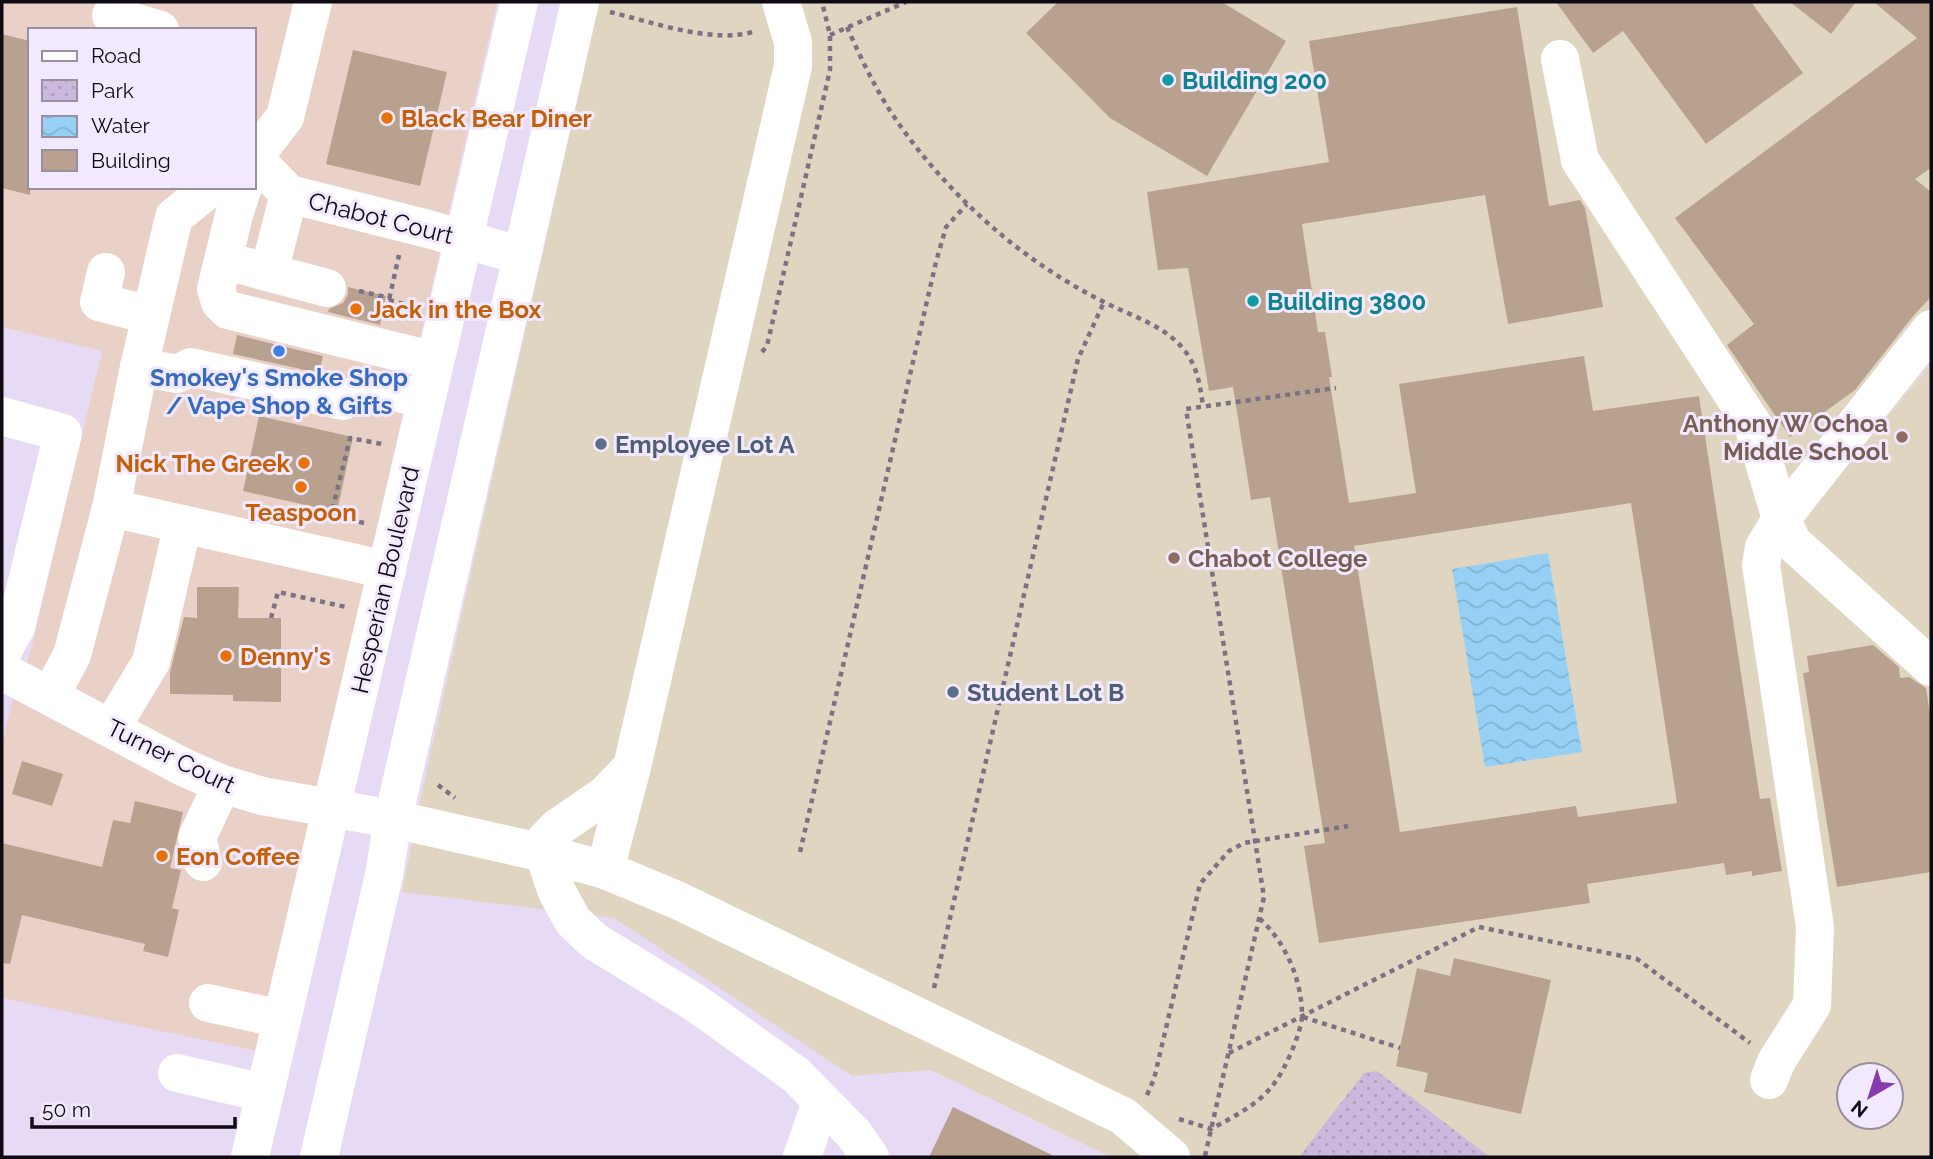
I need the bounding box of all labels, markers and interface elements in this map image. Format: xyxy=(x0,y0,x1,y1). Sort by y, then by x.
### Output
legend xyxy=(28,28,256,189)
text: Road xyxy=(91,43,141,68)
place label: Building 200 xyxy=(1182,66,1327,95)
marker: Building 200 xyxy=(1160,72,1176,88)
text: Park xyxy=(91,78,134,103)
place label: Black Bear Diner xyxy=(401,104,592,133)
marker: Black Bear Diner xyxy=(379,110,395,126)
text: Water xyxy=(91,113,150,138)
text: Building xyxy=(91,148,171,173)
street label: Chabot Court xyxy=(306,186,456,250)
place label: Building 3800 xyxy=(1267,287,1426,316)
marker: Building 3800 xyxy=(1245,293,1261,309)
place label: Jack in the Box xyxy=(370,295,542,324)
marker: Jack in the Box xyxy=(348,301,364,317)
marker: Smokey's Smoke Shop / Vape Shop & Gifts xyxy=(271,343,287,359)
place label: Smokey's Smoke Shop / Vape Shop & Gifts xyxy=(150,363,408,420)
place label: Anthony W Ochoa Middle School xyxy=(1683,409,1888,466)
marker: Anthony W Ochoa Middle School xyxy=(1894,429,1910,445)
place label: Employee Lot A xyxy=(615,430,795,459)
marker: Employee Lot A xyxy=(593,436,609,452)
place label: Nick The Greek xyxy=(115,449,291,478)
marker: Nick The Greek xyxy=(296,455,312,471)
street label: Hesperian Boulevard xyxy=(345,464,425,696)
marker: Teaspoon xyxy=(293,479,309,495)
place label: Teaspoon xyxy=(245,498,357,527)
place label: Chabot College xyxy=(1188,544,1367,573)
marker: Chabot College xyxy=(1166,550,1182,566)
place label: Denny's xyxy=(240,642,331,671)
marker: Denny's xyxy=(218,648,234,664)
place label: Student Lot B xyxy=(967,678,1124,707)
marker: Student Lot B xyxy=(945,684,961,700)
street label: Turner Court xyxy=(102,713,240,799)
place label: Eon Coffee xyxy=(176,842,300,871)
marker: Eon Coffee xyxy=(154,848,170,864)
north arrow xyxy=(1835,1061,1905,1131)
scale bar xyxy=(32,1086,234,1130)
text: N xyxy=(1847,1096,1872,1122)
text: 50 m xyxy=(42,1097,91,1122)

